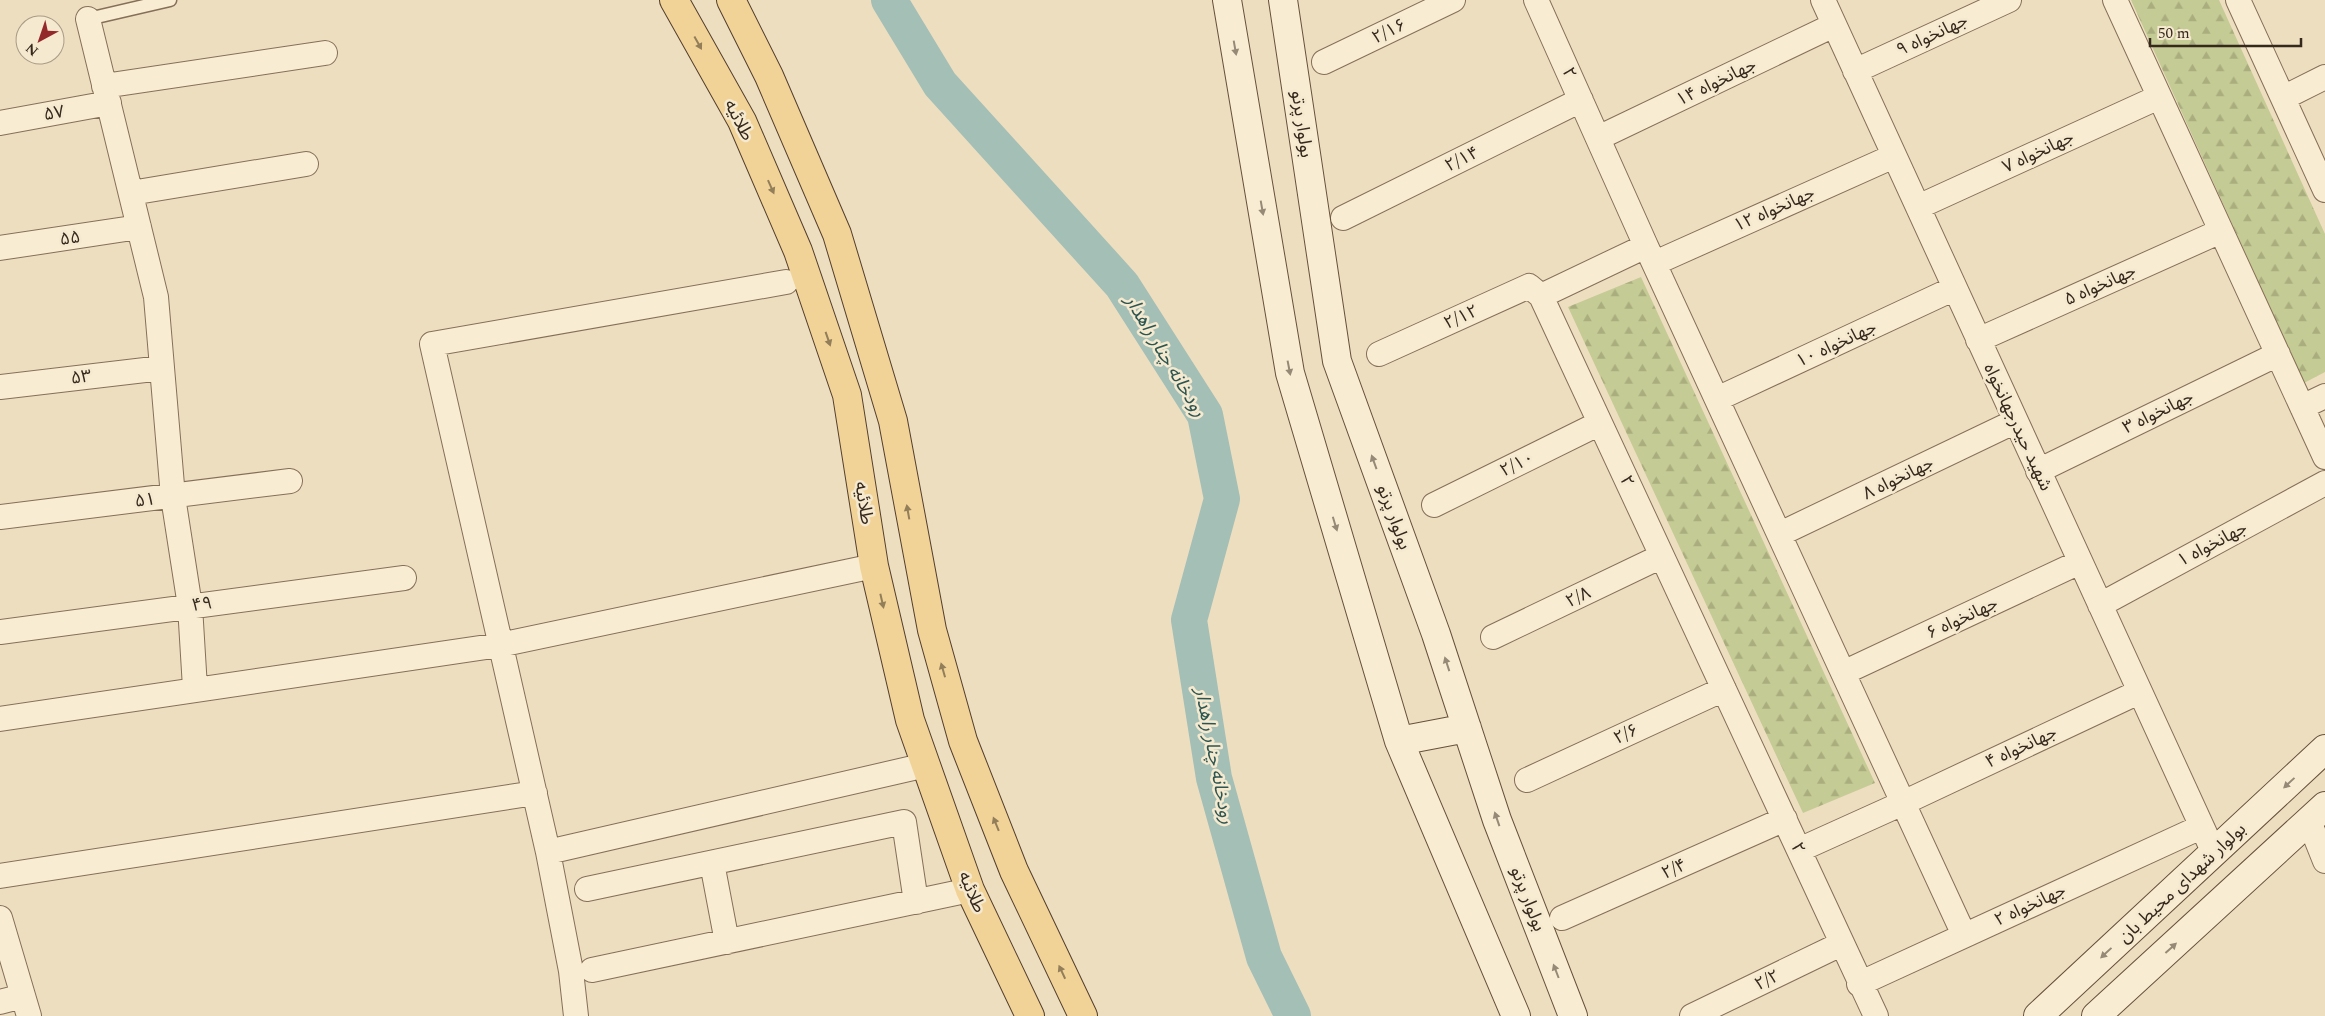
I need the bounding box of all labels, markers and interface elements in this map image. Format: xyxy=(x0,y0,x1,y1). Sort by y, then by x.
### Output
street label: جهانخواه ۹ xyxy=(1892,7,1972,63)
street label: ۲/۱۶ xyxy=(1367,11,1411,51)
north arrow xyxy=(15,15,65,65)
scale bar xyxy=(2150,15,2301,47)
text: 50 m xyxy=(2158,22,2190,45)
one-way arrow xyxy=(693,36,702,49)
text: N xyxy=(21,38,43,61)
one-way arrow xyxy=(1231,40,1239,56)
street label: جهانخواه ۱۴ xyxy=(1671,51,1761,113)
street label: ۲ xyxy=(1555,63,1583,83)
street label: بولوار پرتو xyxy=(1284,89,1320,159)
street label: طلائیه xyxy=(717,95,761,145)
street label: ۵۷ xyxy=(42,98,66,128)
street label: جهانخواه ۷ xyxy=(1998,124,2078,180)
street label: ۲/۱۴ xyxy=(1440,139,1484,179)
street label: جهانخواه ۱۲ xyxy=(1729,179,1819,239)
one-way arrow xyxy=(767,180,775,194)
one-way arrow xyxy=(1259,201,1267,217)
street label: ۵۵ xyxy=(58,223,82,253)
street label: جهانخواه ۵ xyxy=(2060,257,2140,313)
water label: رودخانه چنار راهدار xyxy=(1116,288,1213,423)
street label: ۲/۱۲ xyxy=(1439,297,1483,337)
street label: جهانخواه ۱۰ xyxy=(1791,313,1881,375)
one-way arrow xyxy=(825,332,832,347)
street label: شهید حیدرجهانخواه xyxy=(1977,359,2059,495)
one-way arrow xyxy=(1286,361,1294,377)
street label: ۵۳ xyxy=(69,362,93,392)
street label: جهانخواه ۳ xyxy=(2118,383,2198,441)
street label: ۲/۱۰ xyxy=(1495,444,1539,484)
street label: جهانخواه ۸ xyxy=(1858,449,1938,507)
one-way arrow xyxy=(1370,454,1378,469)
street label: ۲ xyxy=(1613,471,1641,491)
street label: طلائیه xyxy=(847,480,881,526)
street label: بولوار پرتو xyxy=(1370,481,1418,553)
street label: ۵۱ xyxy=(133,485,157,515)
one-way arrow xyxy=(904,503,912,519)
street label: جهانخواه ۱ xyxy=(2172,514,2252,574)
one-way arrow xyxy=(1331,517,1339,532)
street label: ۲/۸ xyxy=(1561,579,1595,615)
street label: ۴۹ xyxy=(190,589,214,619)
street label: جهانخواه ۶ xyxy=(1922,590,2002,646)
one-way arrow xyxy=(878,593,886,608)
one-way arrow xyxy=(1442,657,1450,672)
one-way arrow xyxy=(939,663,947,678)
water label: رودخانه چنار راهدار xyxy=(1186,683,1241,827)
street label: ۲/۶ xyxy=(1609,716,1643,752)
street label: جهانخواه ۴ xyxy=(1981,719,2061,775)
one-way arrow xyxy=(2284,777,2296,789)
one-way arrow xyxy=(1493,811,1501,826)
one-way arrow xyxy=(992,816,1000,831)
street label: بولوار شهدای محیط بان xyxy=(2112,816,2252,950)
street label: ۲ xyxy=(1784,838,1812,858)
street label: ۲/۴ xyxy=(1657,852,1691,886)
street label: بولوار پرتو xyxy=(1503,863,1553,935)
street label: طلائیه xyxy=(951,867,993,917)
street label: جهانخواه ۲ xyxy=(1990,877,2070,933)
one-way arrow xyxy=(2164,942,2176,954)
one-way arrow xyxy=(2101,947,2113,959)
street label: ۲/۲ xyxy=(1750,962,1784,998)
one-way arrow xyxy=(1551,963,1559,978)
one-way arrow xyxy=(1058,965,1066,979)

